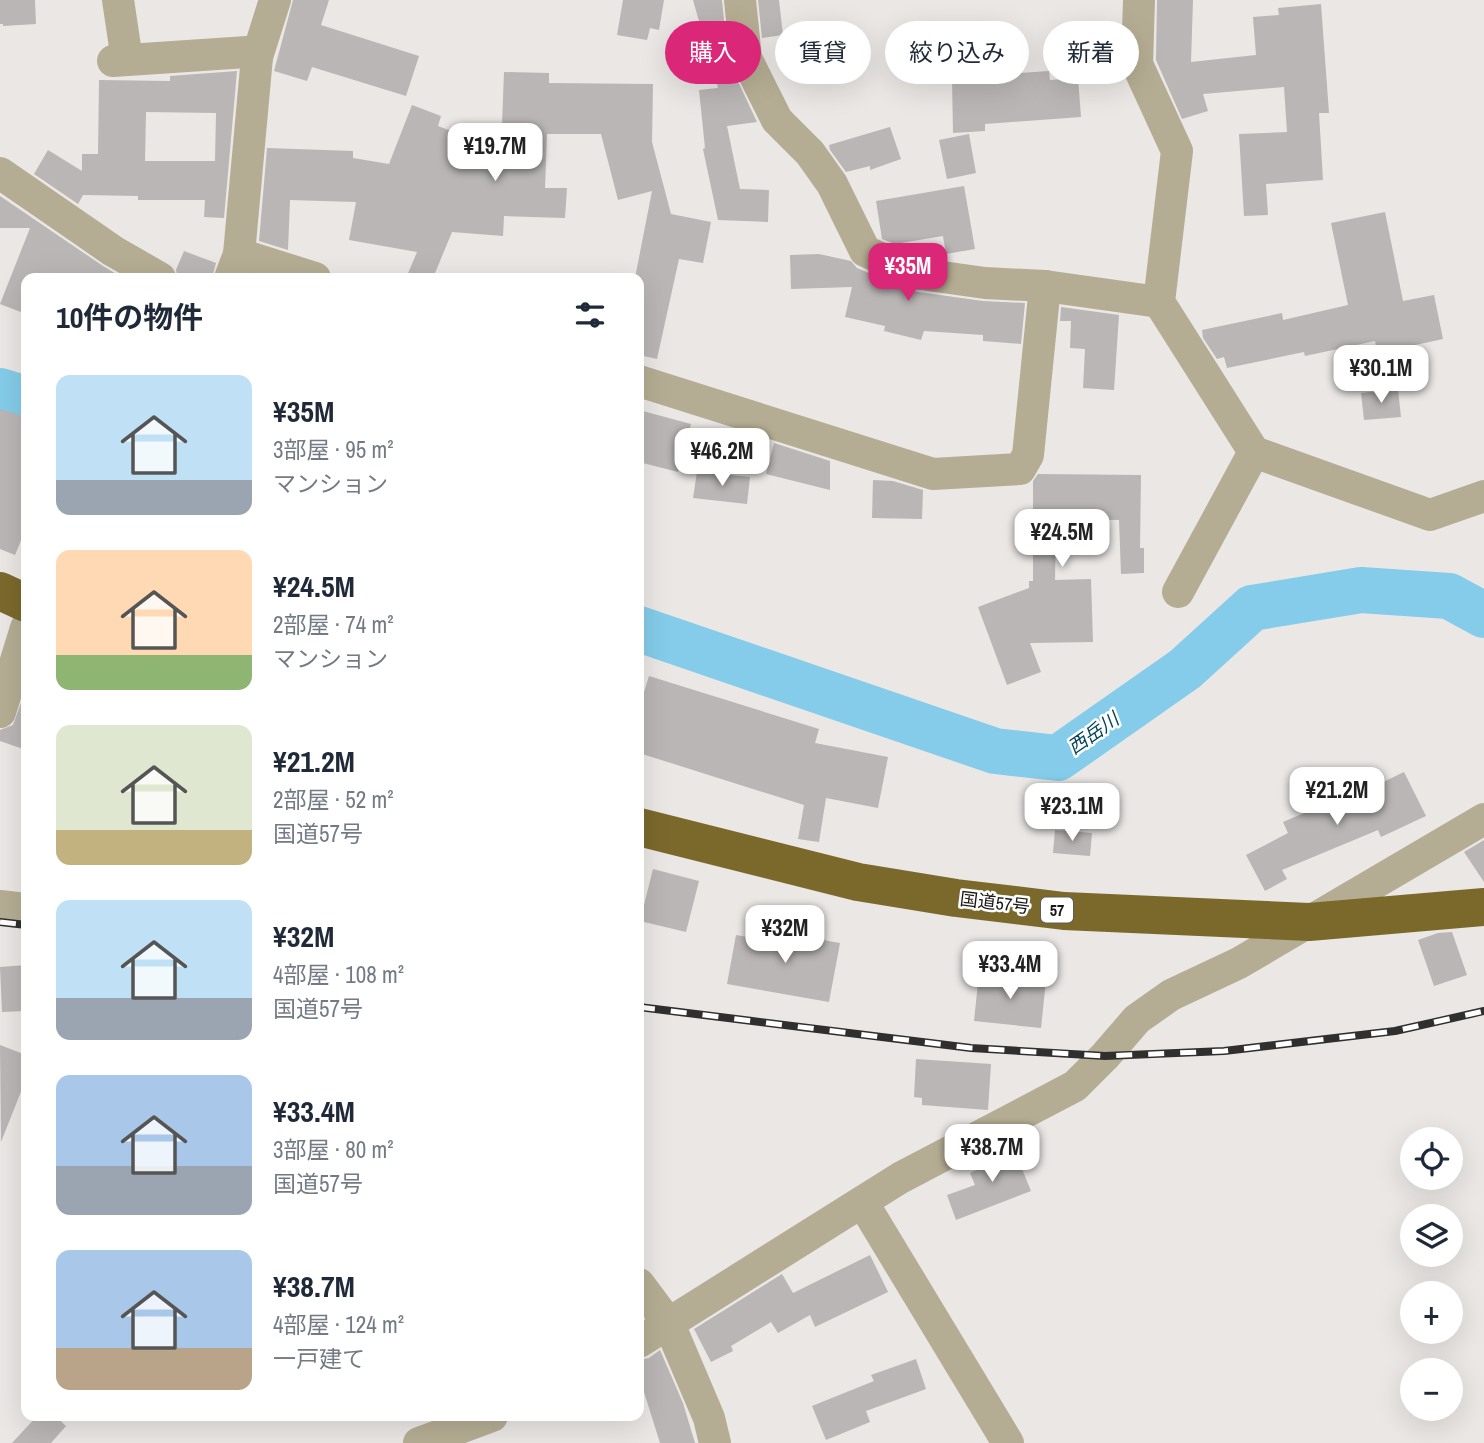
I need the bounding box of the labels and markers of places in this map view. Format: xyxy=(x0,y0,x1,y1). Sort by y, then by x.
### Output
pin: ¥19.7M xyxy=(438,124,552,183)
pin: ¥35M xyxy=(867,244,949,303)
pin: ¥30.1M xyxy=(1324,346,1438,405)
pin: ¥46.2M xyxy=(665,428,779,488)
pin: ¥24.5M xyxy=(1005,510,1119,569)
pin: ¥21.2M xyxy=(1280,768,1394,827)
pin: ¥23.1M xyxy=(1015,784,1129,843)
pin: ¥32M xyxy=(744,906,826,965)
pin: ¥33.4M xyxy=(953,942,1067,1001)
pin: ¥38.7M xyxy=(935,1124,1049,1184)

